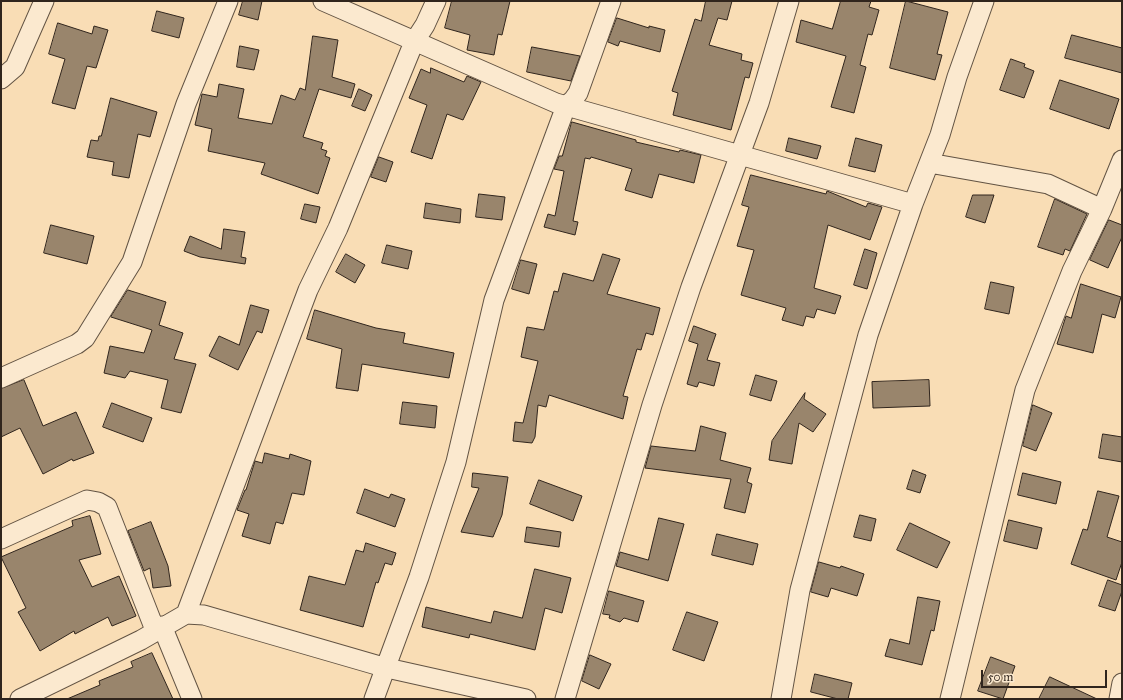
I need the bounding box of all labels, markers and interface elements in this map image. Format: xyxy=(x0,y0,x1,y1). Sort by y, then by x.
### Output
scale bar xyxy=(983,662,1109,688)
text: 50 m xyxy=(988,670,1013,684)

